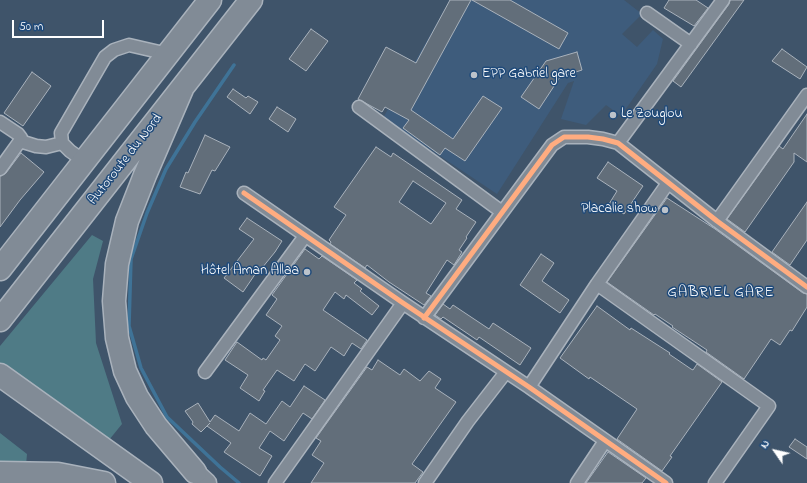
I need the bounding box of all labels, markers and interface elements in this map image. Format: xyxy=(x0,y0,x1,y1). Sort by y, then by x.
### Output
scale bar xyxy=(14,12,106,38)
text: 50 m xyxy=(19,18,43,36)
place label: EPP Gabriel gare xyxy=(482,67,576,83)
marker: EPP Gabriel gare xyxy=(469,70,479,80)
place label: Le Zouglou xyxy=(621,107,682,123)
marker: Le Zouglou xyxy=(608,110,618,120)
street label: Autoroute du Nord xyxy=(85,111,167,209)
place label: Placalie show xyxy=(581,202,657,218)
marker: Placalie show xyxy=(660,205,670,215)
place label: Hôtel Aman Allaa xyxy=(201,264,299,280)
marker: Hôtel Aman Allaa xyxy=(302,267,312,277)
district label: GABRIEL GARE xyxy=(668,285,774,303)
north arrow xyxy=(755,431,795,471)
text: N xyxy=(756,437,774,452)

